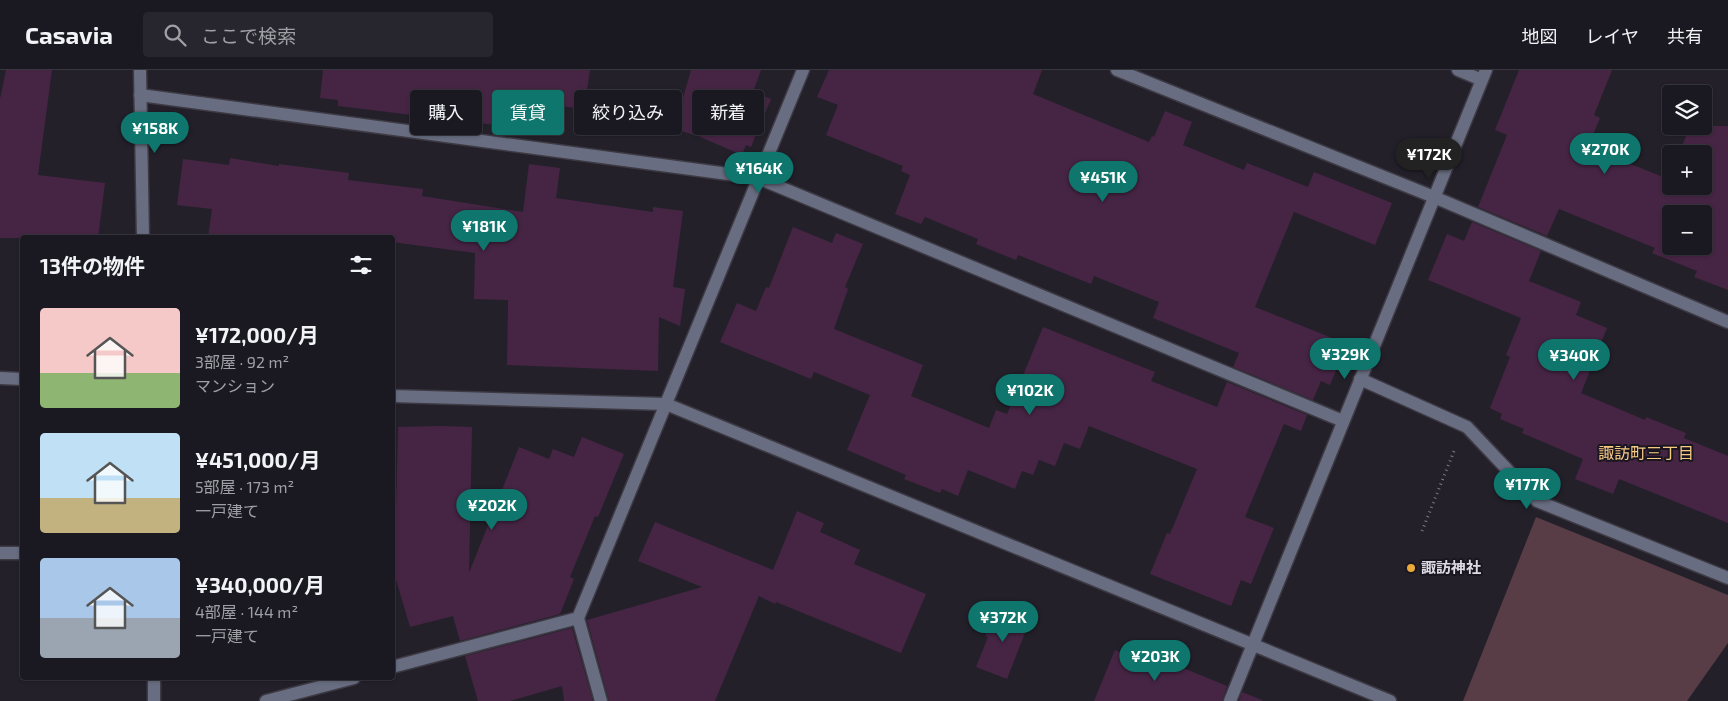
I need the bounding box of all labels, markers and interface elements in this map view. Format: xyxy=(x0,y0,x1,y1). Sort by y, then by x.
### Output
search box xyxy=(143,12,493,57)
text: Casavia xyxy=(25,20,113,49)
icon: search xyxy=(161,21,189,49)
text: ここで検索 xyxy=(201,24,296,47)
text: 地図 xyxy=(1522,25,1558,47)
text: レイヤ xyxy=(1586,25,1639,47)
text: 共有 xyxy=(1667,25,1703,47)
map controls xyxy=(1662,85,1712,255)
button: layers xyxy=(1662,85,1712,135)
chip: 購入 xyxy=(410,90,482,135)
chip: 賃貸 xyxy=(492,90,564,135)
chip: 絞り込み xyxy=(574,90,682,135)
chip: 新着 xyxy=(692,90,764,135)
pin: ¥158K xyxy=(120,112,190,154)
text: ¥158K xyxy=(132,118,178,137)
pin: ¥270K xyxy=(1570,132,1640,175)
pin: ¥172K xyxy=(1394,138,1464,180)
text: ¥270K xyxy=(1581,139,1629,158)
text: ¥172K xyxy=(1406,144,1452,163)
button: + xyxy=(1662,145,1712,195)
pin: ¥164K xyxy=(724,152,794,194)
text: ¥164K xyxy=(735,158,783,177)
pin: ¥451K xyxy=(1068,160,1138,203)
text: ¥451K xyxy=(1080,167,1126,186)
button: − xyxy=(1662,205,1712,255)
pin: ¥181K xyxy=(449,210,519,252)
text: ¥181K xyxy=(462,216,506,235)
icon: filters xyxy=(347,251,375,279)
text: 13件の物件 xyxy=(40,253,145,278)
text: ¥172,000/月 xyxy=(195,322,319,347)
icon: home xyxy=(80,328,140,388)
pin: ¥329K xyxy=(1310,338,1380,380)
pin: ¥340K xyxy=(1539,338,1609,381)
text: ¥329K xyxy=(1321,344,1369,363)
text: ¥340K xyxy=(1549,345,1599,364)
text: 3部屋 · 92 m² xyxy=(195,352,289,371)
pin: ¥102K xyxy=(995,374,1065,416)
text: マンション xyxy=(195,376,275,395)
text: ¥102K xyxy=(1006,380,1054,399)
district label: 諏訪町三丁目 xyxy=(1598,443,1694,462)
text: ¥451,000/月 xyxy=(195,447,320,472)
icon: home xyxy=(80,453,140,513)
pin: ¥177K xyxy=(1492,468,1562,510)
text: ¥177K xyxy=(1505,474,1549,493)
text: 5部屋 · 173 m² xyxy=(195,477,294,496)
pin: ¥202K xyxy=(457,488,527,531)
text: ¥202K xyxy=(467,495,517,514)
text: 一戸建て xyxy=(195,501,259,520)
place label: 諏訪神社 xyxy=(1421,558,1481,576)
marker: 諏訪神社 xyxy=(1405,562,1417,574)
text: ¥340,000/月 xyxy=(195,572,325,597)
icon: home xyxy=(80,578,140,638)
pin: ¥372K xyxy=(968,600,1038,643)
text: 4部屋 · 144 m² xyxy=(195,602,298,621)
text: ¥372K xyxy=(979,607,1027,626)
text: 一戸建て xyxy=(195,626,259,645)
pin: ¥203K xyxy=(1120,640,1190,682)
text: ¥203K xyxy=(1130,646,1180,665)

